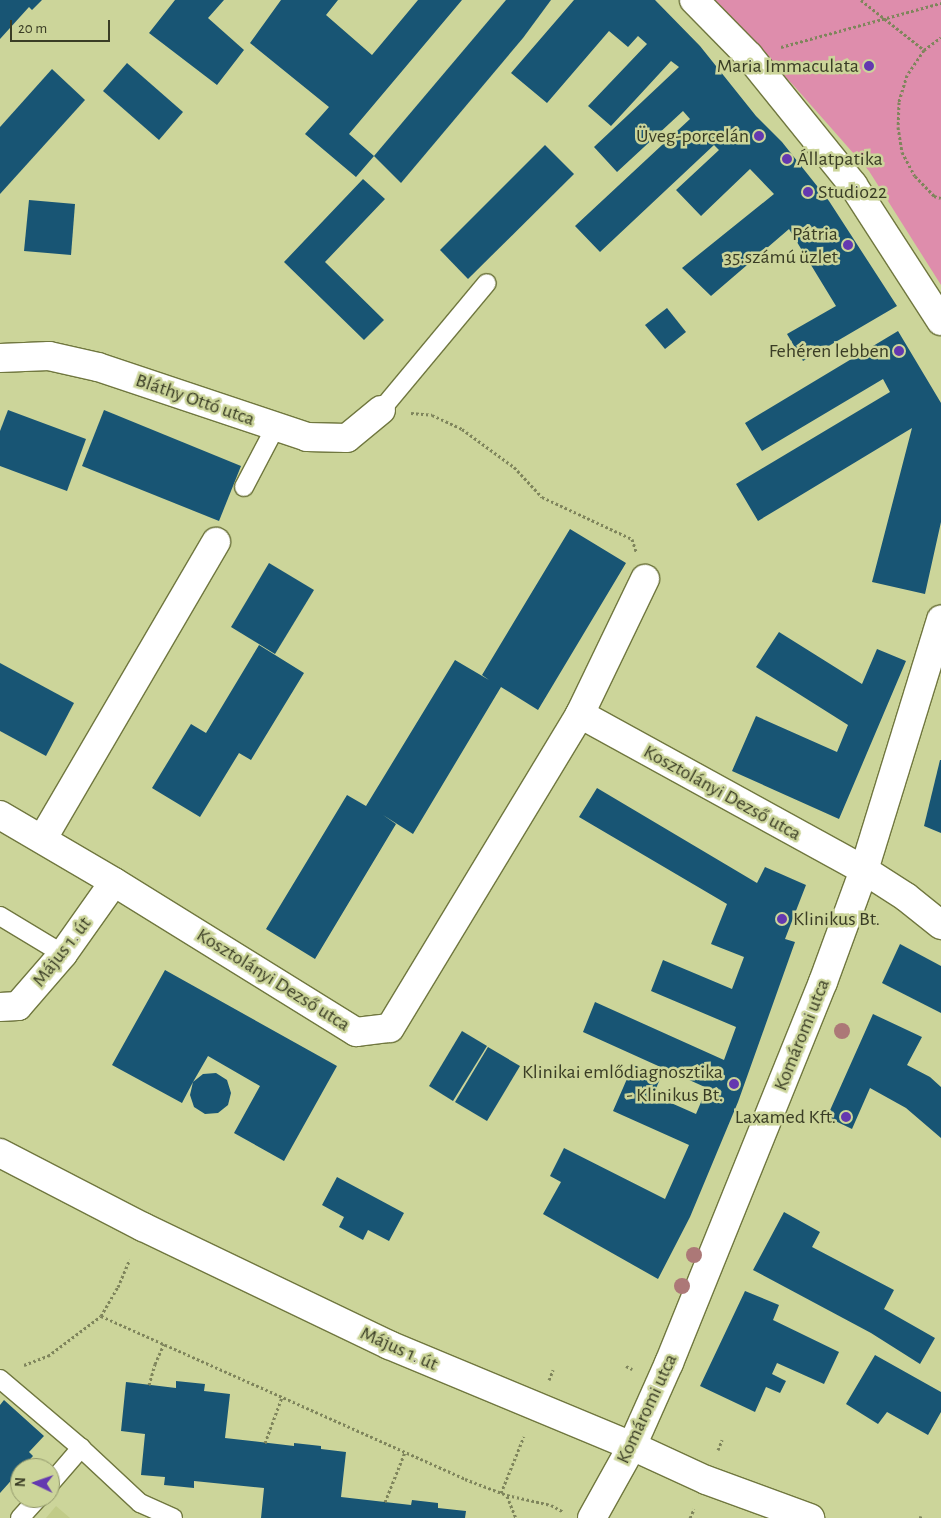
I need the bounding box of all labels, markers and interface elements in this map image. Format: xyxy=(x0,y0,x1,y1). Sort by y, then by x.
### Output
scale bar xyxy=(12,10,112,42)
text: 20 m xyxy=(18,21,47,36)
place label: Maria Immaculata xyxy=(717,54,859,78)
marker: Maria Immaculata xyxy=(863,60,875,72)
place label: Üveg-porcelán xyxy=(636,124,749,148)
marker: Üveg-porcelán xyxy=(753,130,765,142)
place label: Állatpatika xyxy=(797,147,883,171)
marker: Állatpatika xyxy=(781,153,793,165)
place label: Studio22 xyxy=(818,180,887,204)
marker: Studio22 xyxy=(802,186,814,198)
place label: Pátria 35.számú üzlet xyxy=(724,222,838,269)
marker: Pátria 35.számú üzlet xyxy=(842,239,854,251)
place label: Fehéren lebben xyxy=(769,339,889,363)
marker: Fehéren lebben xyxy=(893,345,905,357)
street label: Bláthy Ottó utca xyxy=(132,368,258,432)
street label: Kosztolányi Dezső utca xyxy=(639,740,805,846)
place label: Klinikus Bt. xyxy=(793,907,880,931)
street label: Május 1. út xyxy=(27,912,97,992)
marker: Klinikus Bt. xyxy=(775,912,789,926)
street label: Kosztolányi Dezső utca xyxy=(192,923,354,1037)
street label: Komáromi utca xyxy=(769,976,835,1094)
place label: Klinikai emlődiagnosztika - Klinikus Bt. xyxy=(522,1060,723,1107)
marker: Klinikai emlődiagnosztika - Klinikus Bt. xyxy=(727,1077,741,1091)
place label: Laxamed Kft. xyxy=(735,1105,836,1129)
marker: Laxamed Kft. xyxy=(840,1111,852,1123)
street label: Május 1. út xyxy=(356,1321,442,1377)
street label: Komáromi utca xyxy=(611,1350,683,1468)
north arrow xyxy=(10,1458,60,1508)
text: N xyxy=(14,1477,28,1488)

